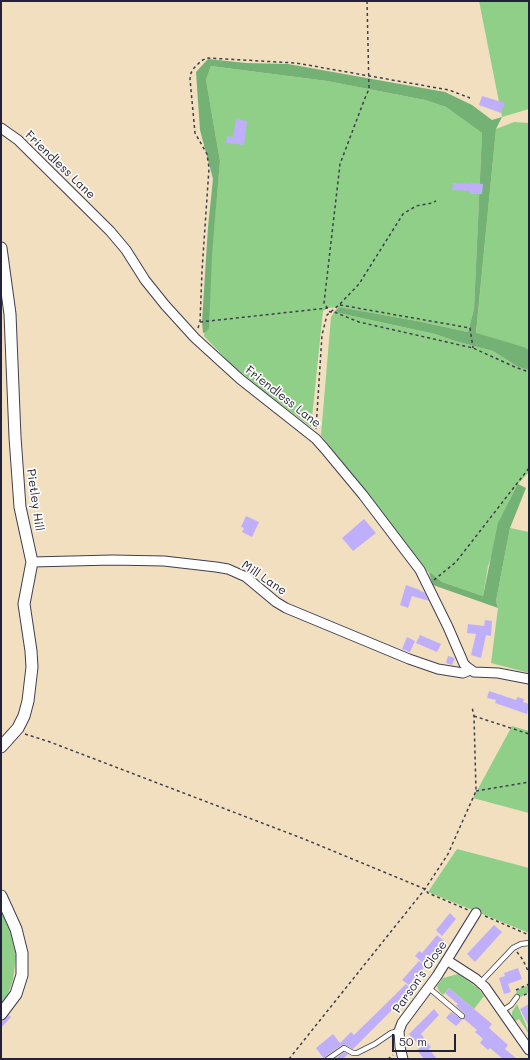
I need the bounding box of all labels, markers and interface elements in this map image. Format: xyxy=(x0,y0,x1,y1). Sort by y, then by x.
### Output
street label: Friendless Lane xyxy=(22,128,98,202)
street label: Friendless Lane xyxy=(242,363,324,431)
street label: Pietley Hill xyxy=(24,468,46,532)
street label: Mill Lane xyxy=(239,558,289,598)
street label: Parson's Close xyxy=(390,938,450,1016)
scale bar xyxy=(394,1026,458,1052)
text: 50 m xyxy=(399,1033,427,1049)

